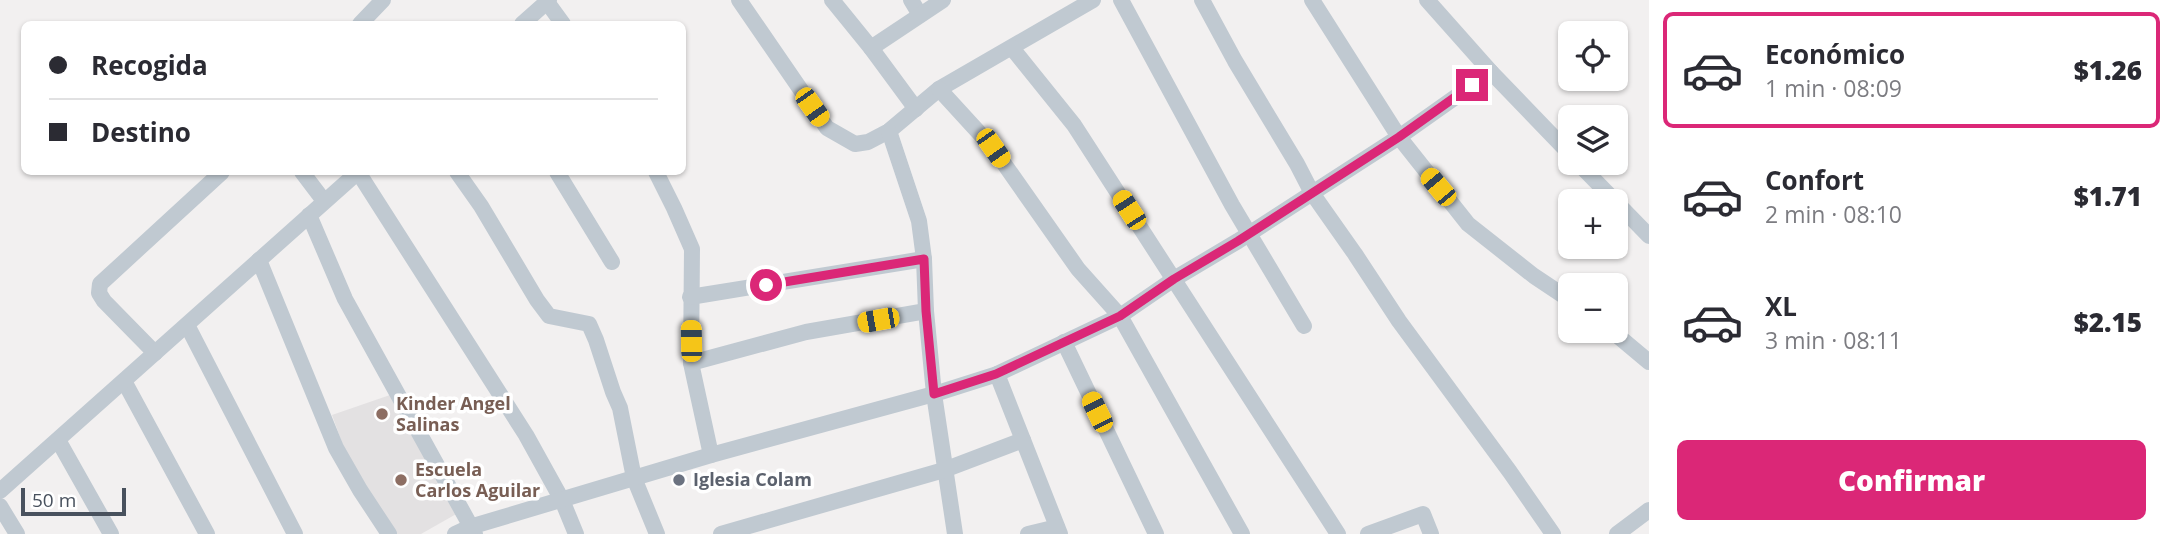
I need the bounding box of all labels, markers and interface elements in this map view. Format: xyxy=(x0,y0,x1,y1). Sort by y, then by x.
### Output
map controls xyxy=(1558,21,1628,343)
button: locate xyxy=(1558,21,1628,91)
text: Económico xyxy=(1765,36,1905,72)
icon: car xyxy=(1681,39,1744,102)
text: Recogida xyxy=(91,47,208,83)
text: $1.26 xyxy=(2074,52,2142,88)
route end xyxy=(1456,69,1488,101)
text: 1 min · 08:09 xyxy=(1765,72,1902,104)
car xyxy=(792,84,833,130)
button: layers xyxy=(1558,105,1628,175)
text: Destino xyxy=(91,114,191,150)
car xyxy=(973,125,1014,171)
text: Confort xyxy=(1765,162,1864,198)
car xyxy=(1417,164,1460,210)
icon: car xyxy=(1681,165,1744,228)
text: $1.71 xyxy=(2074,178,2142,214)
car xyxy=(1109,187,1150,233)
button: + xyxy=(1558,189,1628,259)
text: 2 min · 08:10 xyxy=(1765,198,1902,230)
route start xyxy=(750,269,782,301)
button: − xyxy=(1558,273,1628,343)
text: XL xyxy=(1765,288,1797,324)
icon: car xyxy=(1681,291,1744,354)
text: $2.15 xyxy=(2074,304,2142,340)
car xyxy=(856,306,901,334)
car xyxy=(681,320,702,362)
text: 3 min · 08:11 xyxy=(1765,324,1902,356)
car xyxy=(1079,389,1116,435)
place label: Kinder Angel Salinas xyxy=(396,391,511,436)
marker: Kinder Angel Salinas xyxy=(374,406,390,422)
button: Confirmar xyxy=(1677,440,2146,520)
place label: Escuela Carlos Aguilar xyxy=(415,457,540,502)
place label: Iglesia Colam xyxy=(693,467,812,491)
marker: Escuela Carlos Aguilar xyxy=(393,472,409,488)
marker: Iglesia Colam xyxy=(671,472,687,488)
scale bar xyxy=(21,485,126,517)
text: 50 m xyxy=(32,487,76,513)

